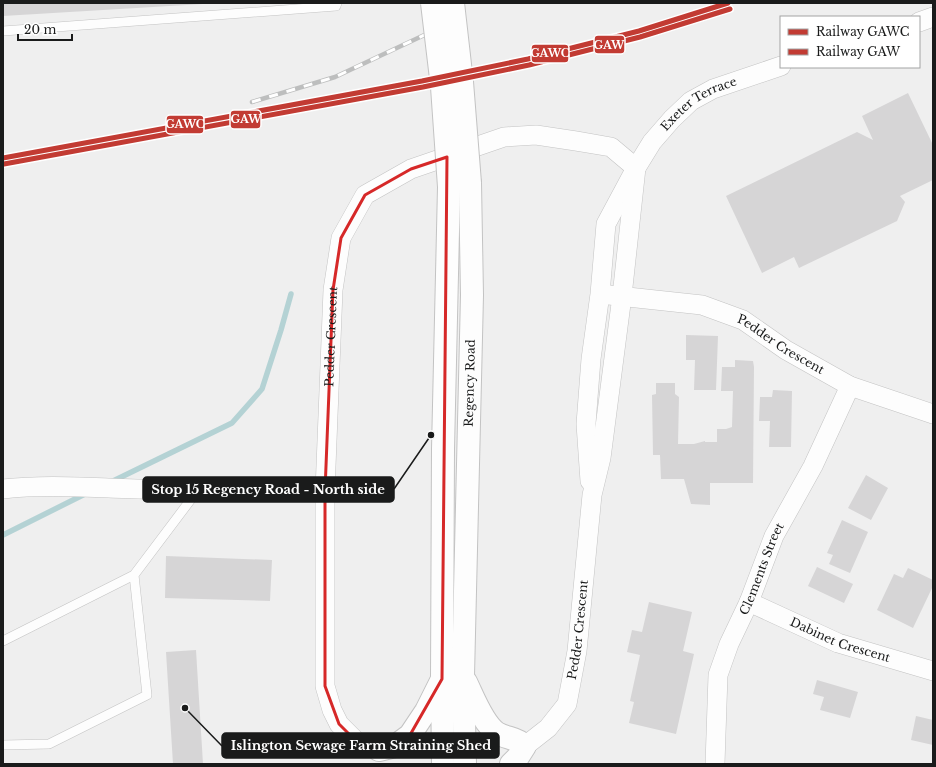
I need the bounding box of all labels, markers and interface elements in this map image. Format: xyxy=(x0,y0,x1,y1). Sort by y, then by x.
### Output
scale bar xyxy=(18,16,72,42)
legend xyxy=(780,16,920,68)
text: 20 m xyxy=(24,22,56,37)
text: Railway GAWC xyxy=(816,24,909,39)
line badge: GAW xyxy=(594,35,625,54)
text: GAW xyxy=(593,38,625,52)
line badge: GAWC xyxy=(531,44,569,63)
text: Railway GAW xyxy=(816,44,901,59)
text: GAWC xyxy=(530,46,570,60)
street label: Exeter Terrace xyxy=(657,73,739,134)
line badge: GAW xyxy=(230,110,261,129)
text: GAW xyxy=(230,112,262,126)
line badge: GAWC xyxy=(166,115,204,134)
text: GAWC xyxy=(165,117,205,131)
street label: Pedder Crescent xyxy=(321,285,341,387)
street label: Pedder Crescent xyxy=(735,311,827,377)
street label: Regency Road xyxy=(461,339,478,427)
callout: Stop 15 Regency Road - North side xyxy=(143,477,394,502)
text: Stop 15 Regency Road - North side xyxy=(151,481,385,498)
street label: Clements Street xyxy=(736,519,787,617)
street label: Pedder Crescent xyxy=(564,579,591,681)
street label: Dabinet Crescent xyxy=(788,614,893,665)
callout: Islington Sewage Farm Straining Shed xyxy=(222,733,499,758)
text: Islington Sewage Farm Straining Shed xyxy=(231,737,491,754)

